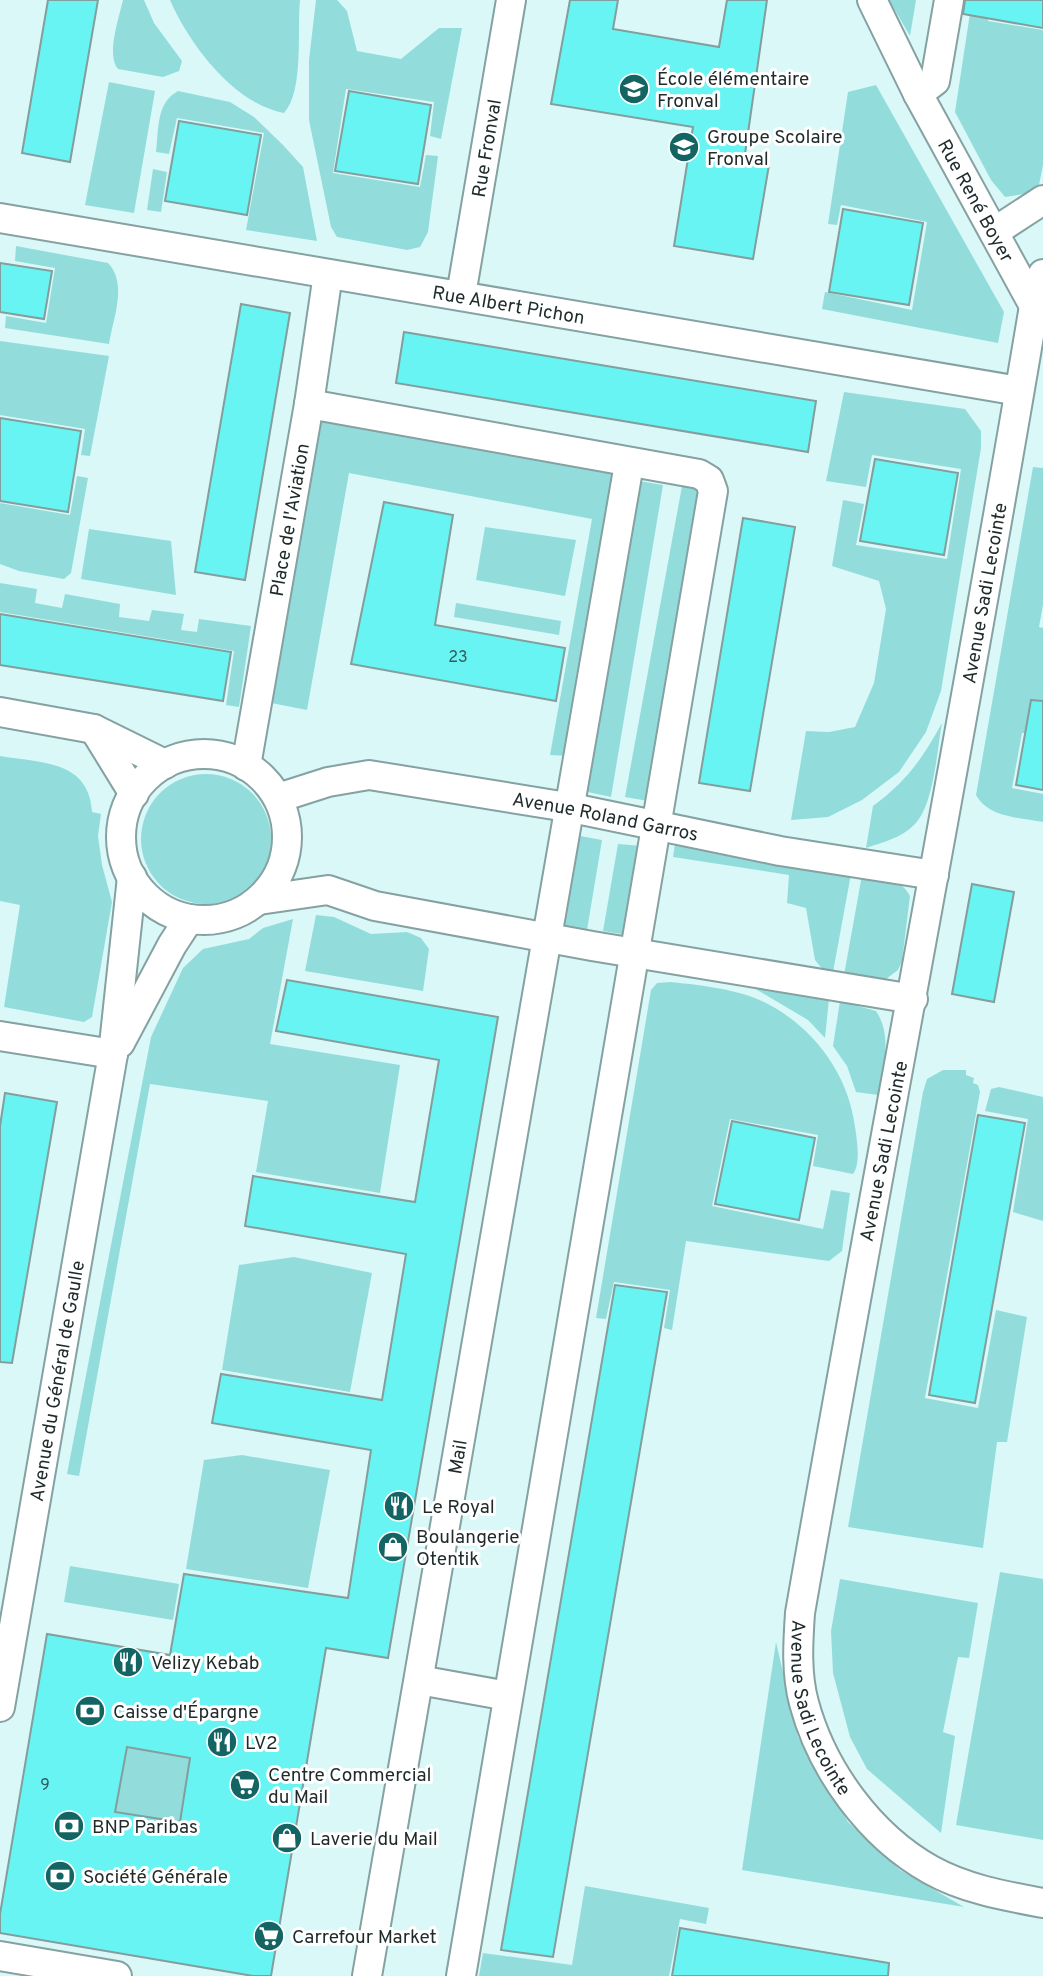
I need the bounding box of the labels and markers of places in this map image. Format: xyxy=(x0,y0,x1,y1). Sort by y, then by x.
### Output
place label: École élémentaire Fronval xyxy=(657,67,809,114)
school or university icon: École élémentaire Fronval xyxy=(617,72,651,106)
place label: Groupe Scolaire Fronval xyxy=(707,126,842,172)
school or university icon: Groupe Scolaire Fronval xyxy=(667,130,701,164)
restaurant icon: Le Royal xyxy=(382,1489,416,1523)
place label: Le Royal xyxy=(422,1496,495,1520)
place label: Boulangerie Otentik xyxy=(416,1526,520,1572)
shop icon: Boulangerie Otentik xyxy=(376,1530,410,1564)
restaurant icon: Velizy Kebab xyxy=(111,1645,145,1679)
place label: Velizy Kebab xyxy=(151,1652,259,1676)
bank icon: Caisse d'Épargne xyxy=(73,1694,107,1728)
place label: Caisse d'Épargne xyxy=(113,1700,259,1725)
restaurant icon: LV2 xyxy=(205,1725,239,1759)
place label: LV2 xyxy=(245,1732,278,1756)
place label: Centre Commercial du Mail xyxy=(268,1764,431,1810)
supermarket icon: Centre Commercial du Mail xyxy=(228,1768,262,1802)
bank icon: BNP Paribas xyxy=(52,1809,86,1843)
place label: BNP Paribas xyxy=(92,1816,198,1840)
shop icon: Laverie du Mail xyxy=(270,1821,304,1855)
place label: Laverie du Mail xyxy=(310,1828,438,1852)
bank icon: Société Générale xyxy=(43,1859,77,1893)
place label: Société Générale xyxy=(83,1866,228,1890)
supermarket icon: Carrefour Market xyxy=(252,1919,286,1953)
place label: Carrefour Market xyxy=(292,1926,437,1950)

